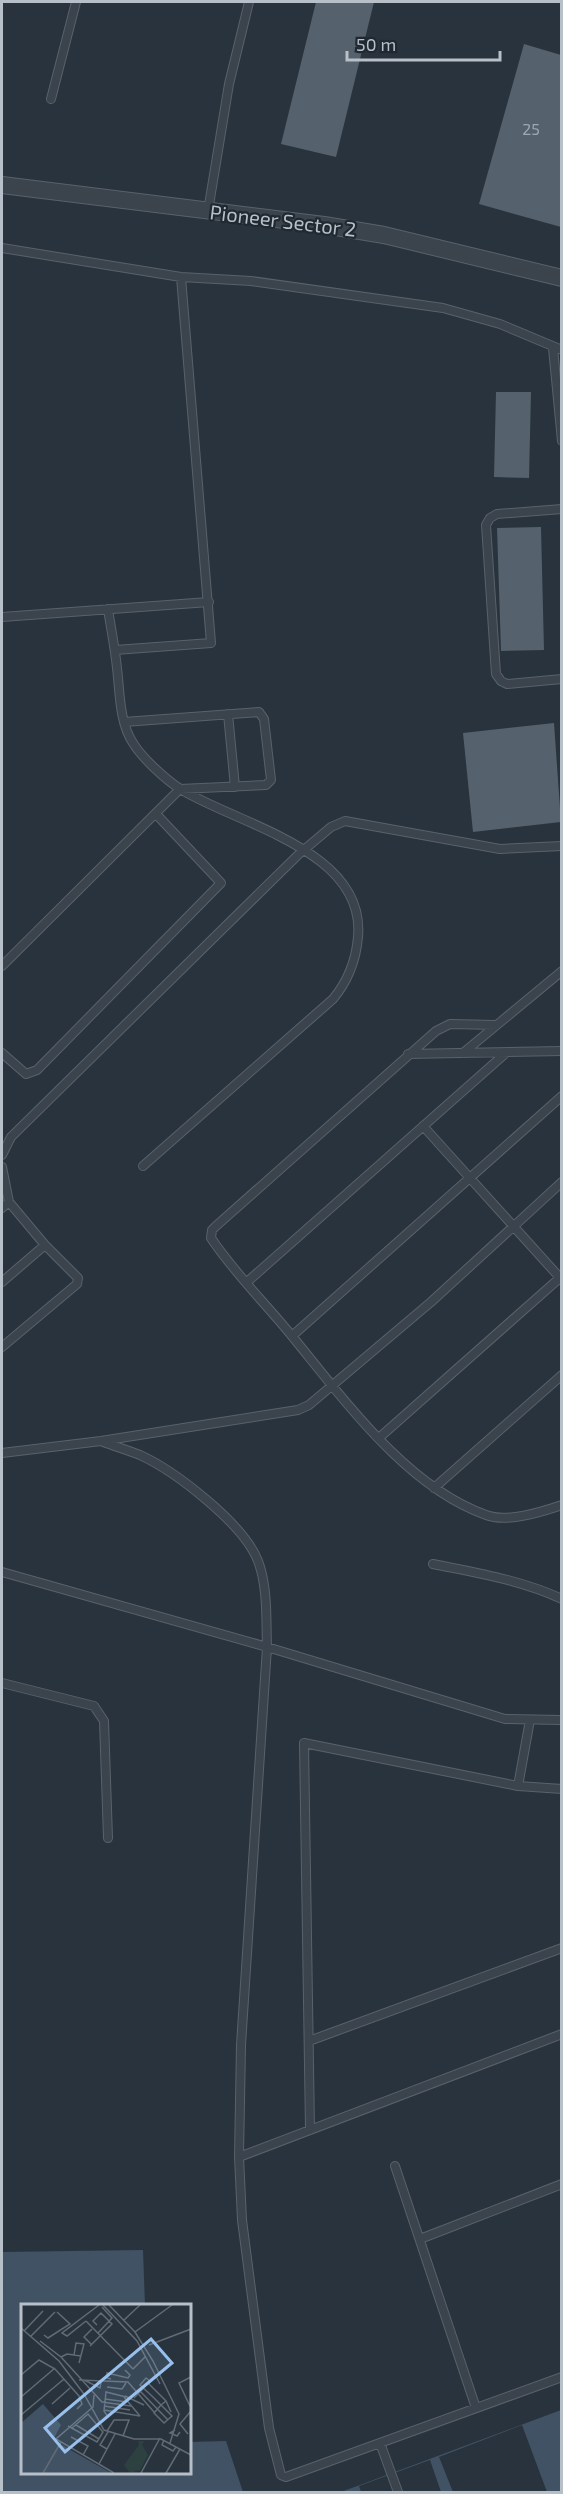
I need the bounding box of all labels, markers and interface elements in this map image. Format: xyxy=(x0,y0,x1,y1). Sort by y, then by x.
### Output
scale bar xyxy=(347,24,500,62)
text: 50 m xyxy=(356,33,396,55)
house number: 25 xyxy=(522,119,540,138)
street label: Pioneer Sector 2 xyxy=(209,199,358,241)
inset map xyxy=(21,2304,190,2473)

